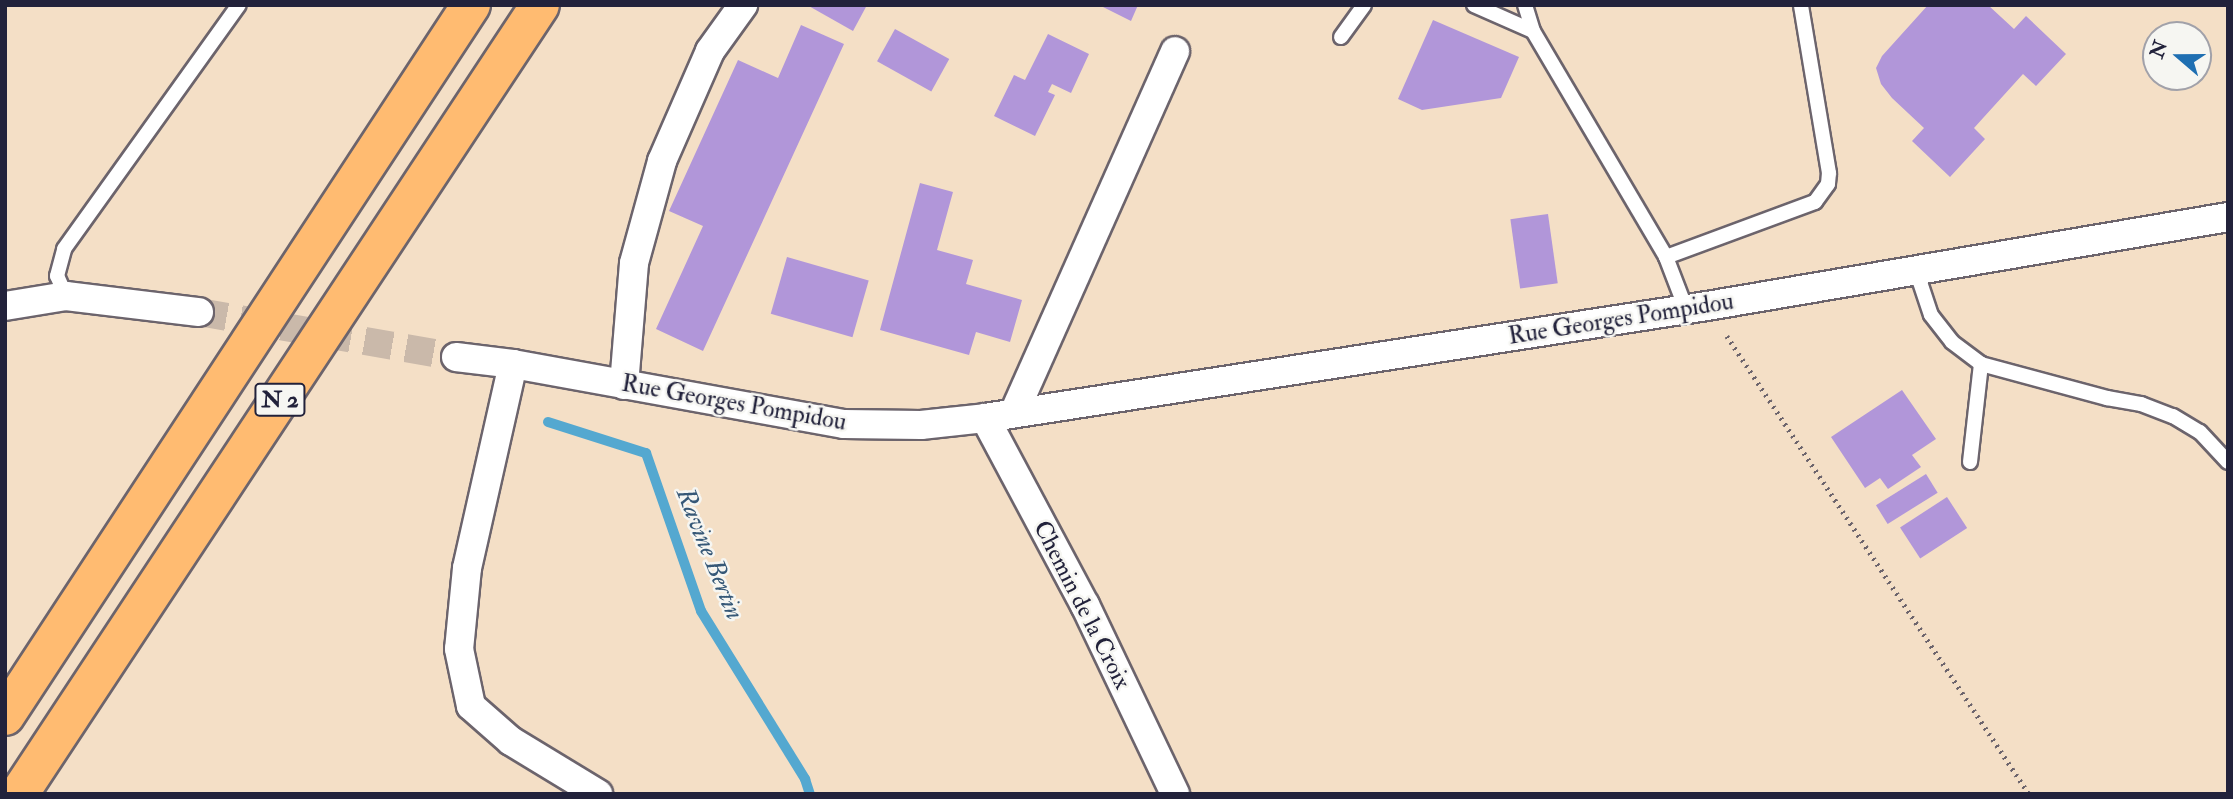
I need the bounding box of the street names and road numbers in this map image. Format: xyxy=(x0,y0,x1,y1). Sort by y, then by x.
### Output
street label: Rue Georges Pompidou xyxy=(1506,287,1736,351)
street label: Rue Georges Pompidou xyxy=(619,369,849,437)
road number: N 2 xyxy=(254,380,306,420)
street label: Chemin de la Croix xyxy=(1027,516,1137,694)

